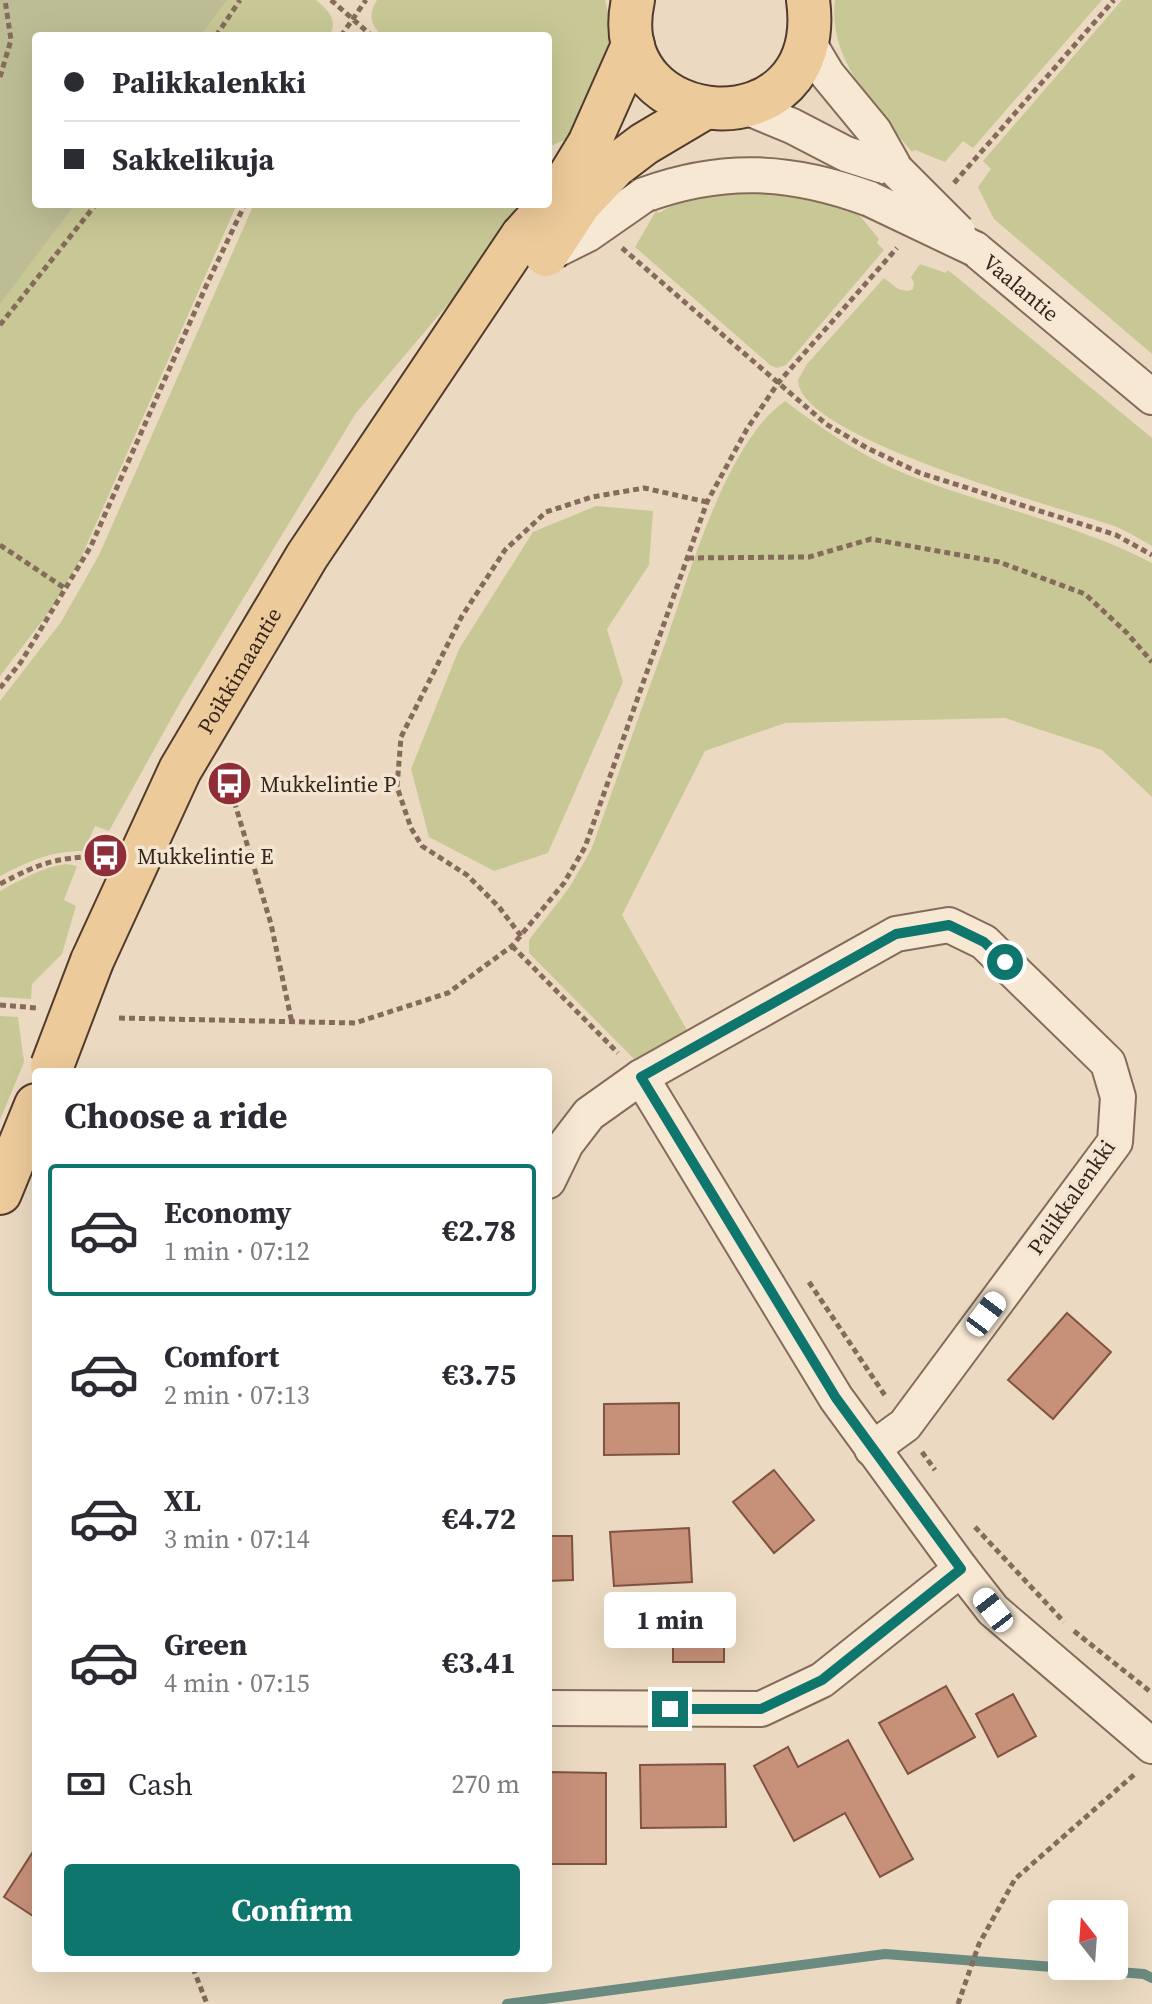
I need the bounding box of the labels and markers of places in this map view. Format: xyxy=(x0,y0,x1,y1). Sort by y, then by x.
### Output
bus stop icon: Mukkelintie P xyxy=(205,760,253,808)
place label: Mukkelintie P xyxy=(260,769,396,799)
bus stop icon: Mukkelintie E xyxy=(82,832,130,880)
place label: Mukkelintie E xyxy=(137,841,274,871)

